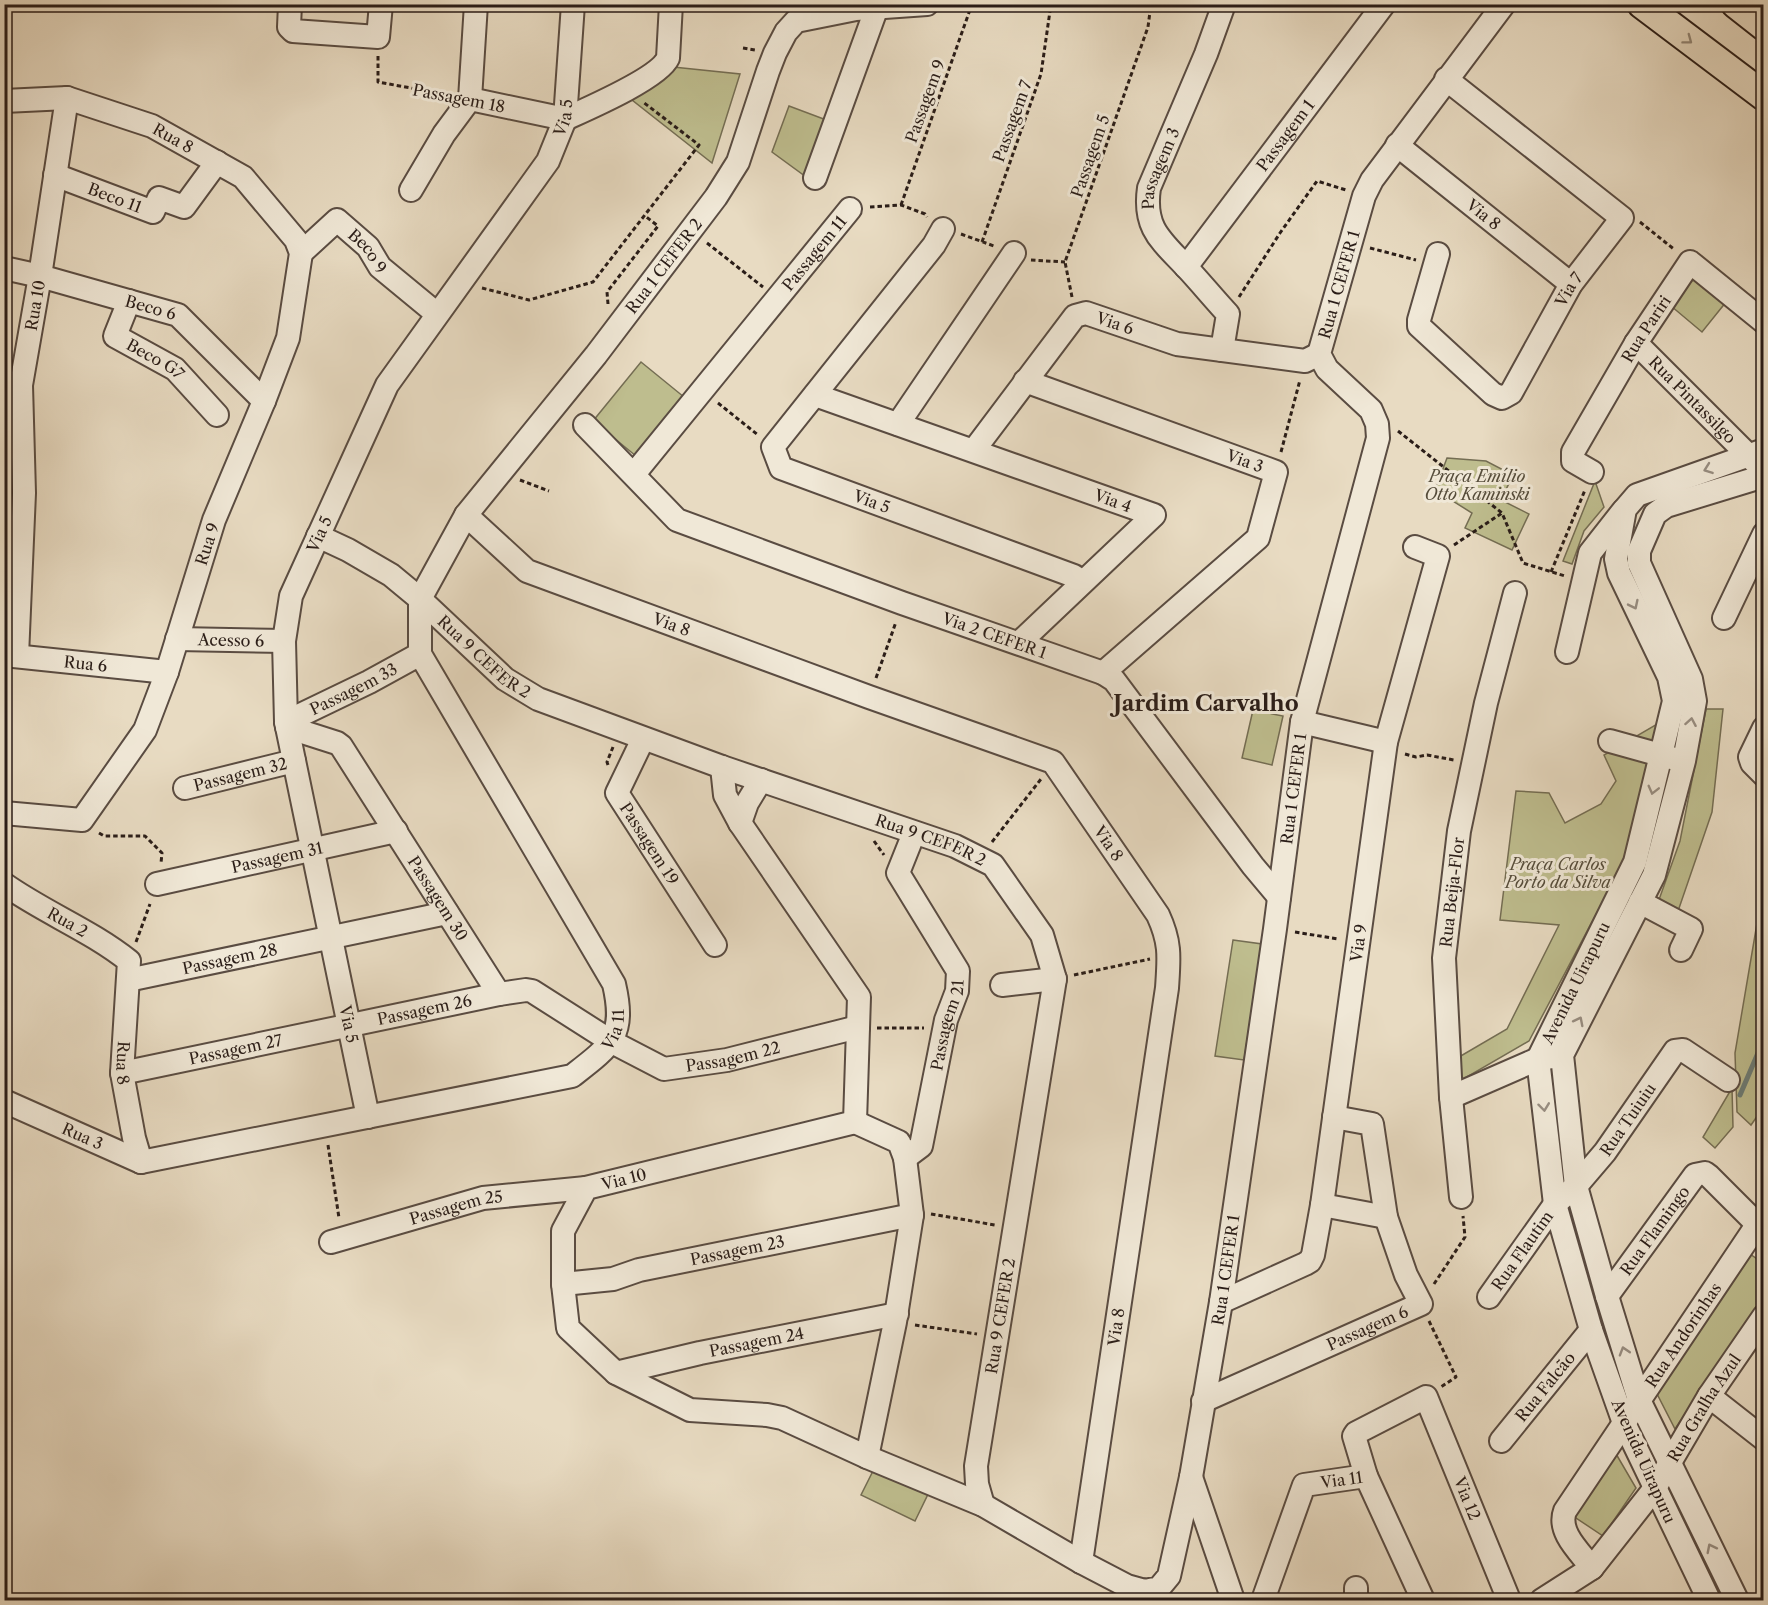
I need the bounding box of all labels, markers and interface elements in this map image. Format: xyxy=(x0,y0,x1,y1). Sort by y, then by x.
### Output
one-way arrow xyxy=(1682,32,1693,43)
street label: Passagem 9 xyxy=(901,57,949,145)
street label: Passagem 7 xyxy=(988,77,1036,165)
street label: Passagem 18 xyxy=(411,79,507,117)
street label: Passagem 1 xyxy=(1252,95,1319,175)
street label: Via 5 xyxy=(549,99,576,140)
street label: Passagem 5 xyxy=(1066,112,1114,200)
street label: Rua 8 xyxy=(149,119,197,157)
street label: Passagem 3 xyxy=(1138,124,1184,210)
street label: Beco 11 xyxy=(85,178,145,217)
street label: Via 8 xyxy=(1462,194,1505,234)
street label: Passagem 11 xyxy=(778,211,851,295)
street label: Rua 1 CEFER 2 xyxy=(621,214,706,317)
street label: Beco 9 xyxy=(344,224,391,278)
street label: Rua 1 CEFER 1 xyxy=(1314,228,1364,341)
street label: Via 7 xyxy=(1550,268,1587,311)
street label: Rua 10 xyxy=(21,279,49,332)
street label: Beco 6 xyxy=(123,291,179,324)
street label: Rua Pariri xyxy=(1617,291,1675,366)
street label: Via 6 xyxy=(1093,307,1137,339)
street label: Beco G7 xyxy=(123,334,189,383)
street label: Rua Pintassilgo xyxy=(1645,352,1741,448)
street label: Via 3 xyxy=(1223,445,1266,477)
one-way arrow xyxy=(1703,462,1714,475)
park label: Praça Emílio Otto Kaminski xyxy=(1424,466,1531,504)
street label: Via 4 xyxy=(1091,484,1134,516)
street label: Via 5 xyxy=(850,485,893,517)
street label: Via 5 xyxy=(302,513,336,556)
street label: Rua 9 xyxy=(191,520,223,568)
one-way arrow xyxy=(1627,599,1639,610)
street label: Via 2 CEFER 1 xyxy=(939,607,1050,663)
street label: Via 8 xyxy=(649,608,693,640)
street label: Rua 9 CEFER 2 xyxy=(434,611,534,702)
street label: Acesso 6 xyxy=(197,629,264,651)
street label: Rua 6 xyxy=(63,651,108,676)
street label: Passagem 33 xyxy=(306,659,401,719)
district label: Jardim Carvalho xyxy=(1109,690,1299,717)
one-way arrow xyxy=(1684,718,1697,728)
street label: Rua 1 CEFER 1 xyxy=(1276,732,1310,846)
street label: Passagem 32 xyxy=(191,753,289,796)
one-way arrow xyxy=(1648,785,1661,795)
street label: Passagem 19 xyxy=(616,799,683,888)
street label: Rua 9 CEFER 2 xyxy=(873,810,989,870)
street label: Via 8 xyxy=(1089,821,1128,865)
street label: Rua Beija-Flor xyxy=(1435,836,1468,948)
street label: Passagem 31 xyxy=(229,837,325,877)
street label: Passagem 30 xyxy=(404,852,472,944)
park label: Praça Carlos Porto da Silva xyxy=(1503,854,1611,892)
street label: Rua 2 xyxy=(44,903,91,941)
street label: Avenida Uirapuru xyxy=(1537,918,1614,1048)
street label: Via 9 xyxy=(1346,923,1371,964)
street label: Passagem 28 xyxy=(181,939,279,978)
street label: Passagem 21 xyxy=(926,979,968,1072)
street label: Passagem 26 xyxy=(375,990,474,1029)
street label: Via 5 xyxy=(335,1003,363,1044)
street label: Via 11 xyxy=(597,1009,628,1055)
one-way arrow xyxy=(1572,1016,1583,1027)
street label: Passagem 27 xyxy=(187,1030,284,1069)
street label: Passagem 22 xyxy=(684,1037,782,1076)
street label: Rua 8 xyxy=(112,1040,134,1086)
street label: Rua Tuiuiu xyxy=(1595,1079,1660,1160)
one-way arrow xyxy=(1537,1102,1549,1111)
street label: Rua 3 xyxy=(59,1118,106,1154)
street label: Via 10 xyxy=(598,1164,649,1194)
street label: Rua Flamingo xyxy=(1615,1182,1694,1279)
street label: Passagem 25 xyxy=(407,1186,503,1229)
street label: Rua Flautim xyxy=(1487,1207,1557,1294)
street label: Rua 1 CEFER 1 xyxy=(1207,1213,1244,1327)
street label: Passagem 23 xyxy=(688,1231,786,1269)
street label: Rua 9 CEFER 2 xyxy=(981,1257,1019,1375)
street label: Rua Andorinhas xyxy=(1641,1279,1725,1391)
street label: Passagem 6 xyxy=(1324,1301,1411,1355)
street label: Via 8 xyxy=(1103,1307,1129,1348)
street label: Passagem 24 xyxy=(707,1323,806,1361)
one-way arrow xyxy=(1619,1346,1631,1357)
street label: Rua Falcão xyxy=(1511,1348,1579,1425)
street label: Rua Gralha Azul xyxy=(1663,1350,1745,1465)
street label: Avenida Uirapuru xyxy=(1607,1395,1680,1526)
street label: Via 11 xyxy=(1318,1467,1364,1493)
street label: Via 12 xyxy=(1449,1473,1485,1523)
one-way arrow xyxy=(1707,1543,1719,1554)

